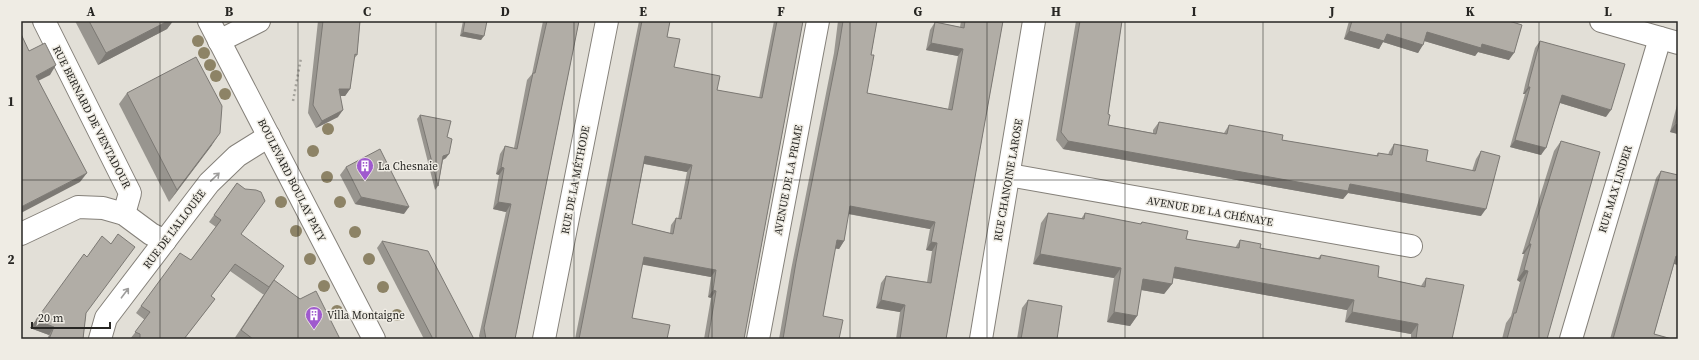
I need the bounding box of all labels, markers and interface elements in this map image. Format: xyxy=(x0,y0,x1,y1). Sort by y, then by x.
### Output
text: A xyxy=(87,3,96,20)
text: B xyxy=(225,3,234,20)
text: C xyxy=(363,3,371,20)
text: D xyxy=(500,3,510,20)
text: E xyxy=(639,3,647,20)
text: F xyxy=(777,3,785,20)
text: G xyxy=(914,3,923,20)
text: H xyxy=(1051,3,1061,20)
text: I xyxy=(1191,3,1197,20)
text: J xyxy=(1328,3,1335,20)
text: K xyxy=(1465,3,1475,20)
text: L xyxy=(1604,3,1612,20)
street label: RUE BERNARD DE VENTADOUR xyxy=(49,43,134,191)
text: 1 xyxy=(7,93,15,110)
street label: BOULEVARD BOULAY PATY xyxy=(254,116,329,244)
street label: RUE CHANOINE LAROSE xyxy=(990,117,1027,242)
street label: AVENUE DE LA PRIME xyxy=(770,123,807,237)
street label: RUE DE LA MÉTHODE xyxy=(558,124,593,236)
street label: RUE MAX LINDER xyxy=(1595,144,1636,235)
building icon: La Chesnaie xyxy=(355,156,375,181)
place label: La Chesnaie xyxy=(378,159,438,174)
one-way arrow xyxy=(210,172,220,182)
street label: RUE DE L'ALLOUÉE xyxy=(140,186,209,272)
street label: AVENUE DE LA CHÉNAYE xyxy=(1146,193,1275,230)
text: 2 xyxy=(7,251,15,268)
one-way arrow xyxy=(121,288,129,299)
scale bar xyxy=(32,304,110,330)
building icon: Villa Montaigne xyxy=(304,305,324,330)
place label: Villa Montaigne xyxy=(327,308,405,323)
text: 20 m xyxy=(38,310,64,326)

